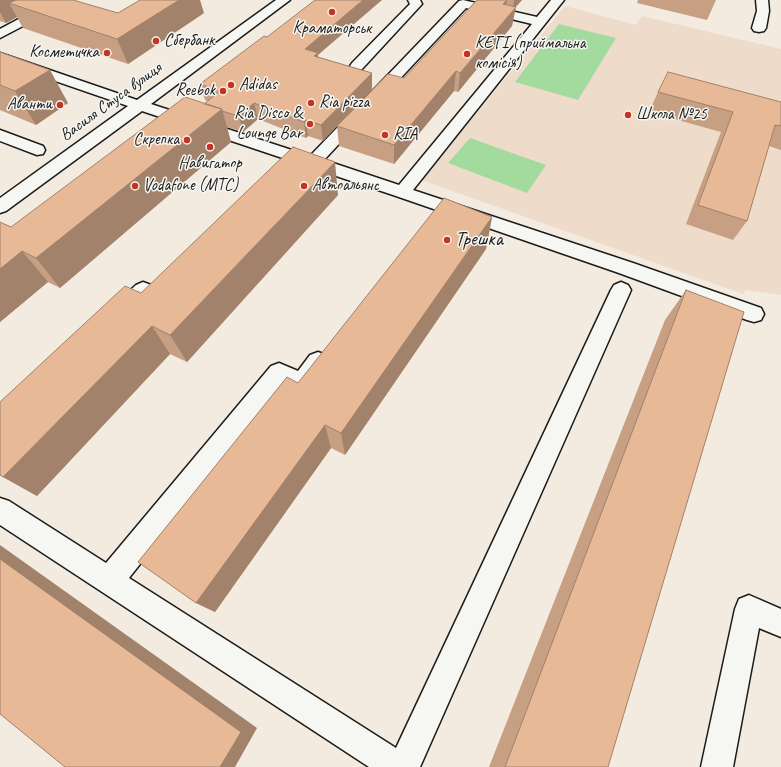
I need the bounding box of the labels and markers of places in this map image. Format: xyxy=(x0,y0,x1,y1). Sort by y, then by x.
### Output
marker: Краматорськ xyxy=(327,7,337,17)
place label: Краматорськ xyxy=(293,19,371,39)
place label: Сбербанк xyxy=(164,31,214,51)
place label: КЕГІ (приймальна комісія) xyxy=(475,34,585,74)
marker: Сбербанк xyxy=(151,36,161,46)
place label: Косметичка xyxy=(29,43,99,63)
marker: Косметичка xyxy=(102,48,112,58)
marker: КЕГІ (приймальна комісія) xyxy=(462,49,472,59)
place label: Adidas xyxy=(239,75,277,95)
marker: Adidas xyxy=(226,80,236,90)
place label: Reebok xyxy=(175,81,215,101)
marker: Reebok xyxy=(218,86,228,96)
place label: Ria pizza xyxy=(319,93,369,113)
place label: Аванти xyxy=(7,95,52,115)
marker: Ria pizza xyxy=(306,98,316,108)
marker: Аванти xyxy=(55,100,65,110)
place label: Ria Disco & Lounge Bar xyxy=(234,104,302,144)
place label: Школа №25 xyxy=(636,105,707,125)
marker: Школа №25 xyxy=(623,110,633,120)
marker: Ria Disco & Lounge Bar xyxy=(305,119,315,129)
place label: RIA xyxy=(393,125,417,145)
place label: Скрепка xyxy=(133,130,179,150)
marker: RIA xyxy=(380,130,390,140)
marker: Скрепка xyxy=(182,135,192,145)
marker: Навигатор xyxy=(205,142,215,152)
place label: Навигатор xyxy=(178,154,242,174)
place label: Vodafone (МТС) xyxy=(143,176,238,196)
place label: Автоальянс xyxy=(312,176,379,196)
marker: Vodafone (МТС) xyxy=(130,181,140,191)
marker: Автоальянс xyxy=(299,181,309,191)
place label: Трешка xyxy=(455,228,503,252)
marker: Трешка xyxy=(442,235,452,245)

